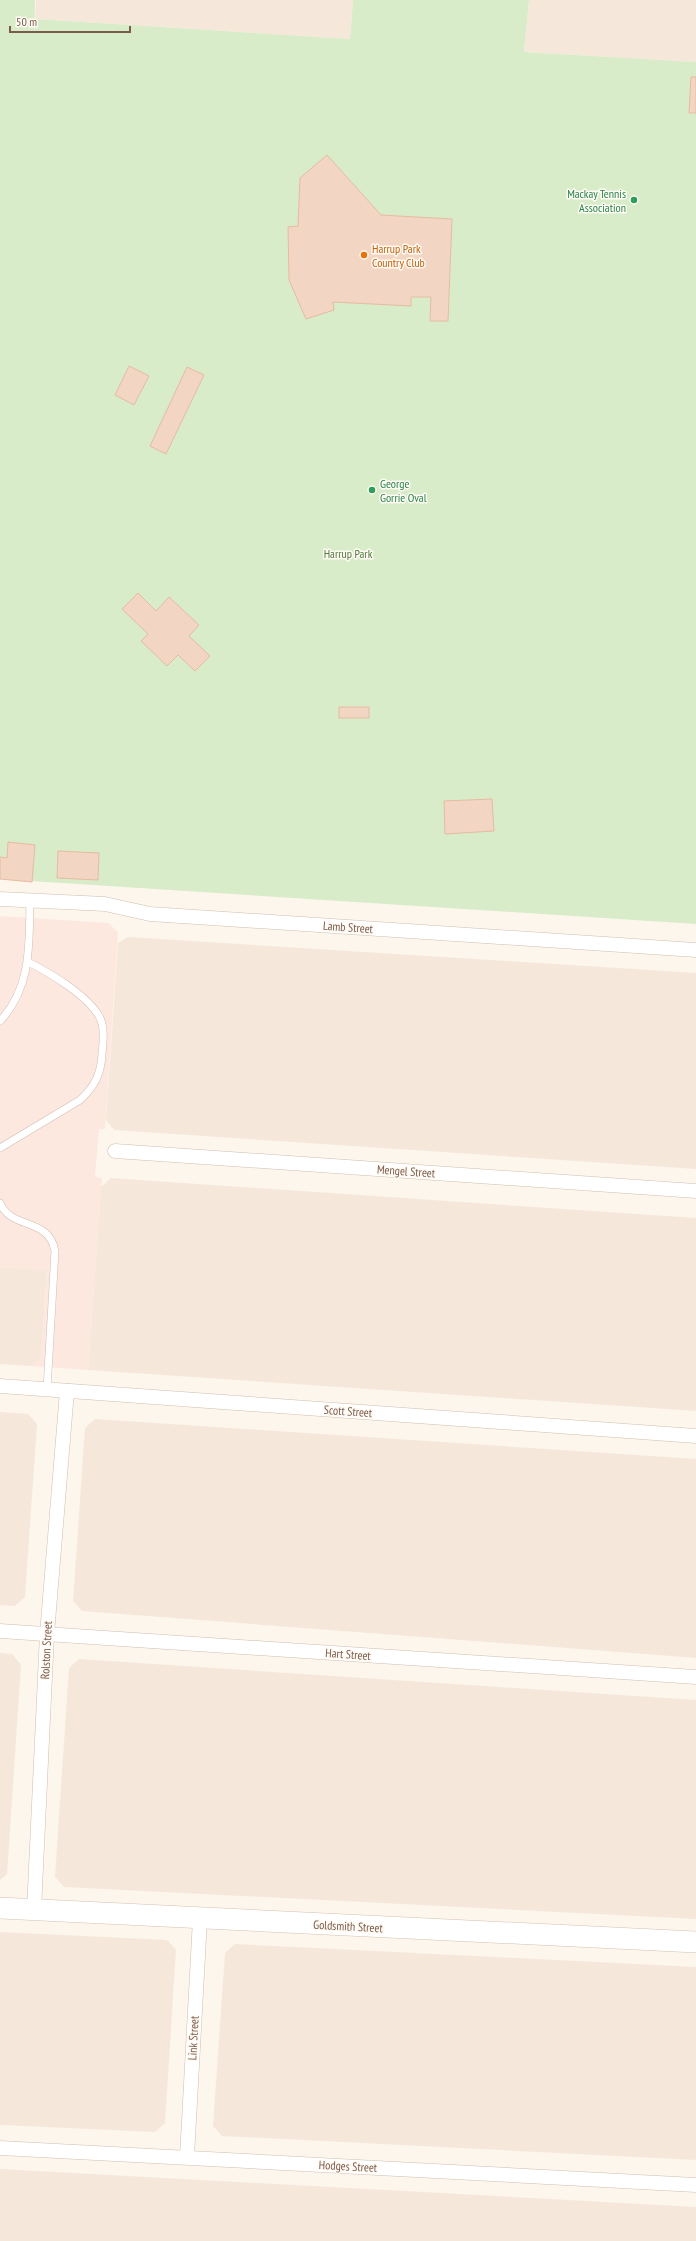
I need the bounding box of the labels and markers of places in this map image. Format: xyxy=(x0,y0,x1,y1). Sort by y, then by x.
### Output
place label: Mackay Tennis Association xyxy=(567,186,626,215)
marker: Mackay Tennis Association xyxy=(629,195,639,205)
place label: Harrup Park Country Club xyxy=(372,241,425,270)
marker: Harrup Park Country Club xyxy=(359,250,369,260)
place label: George Gorrie Oval xyxy=(380,476,427,505)
marker: George Gorrie Oval xyxy=(367,485,377,495)

